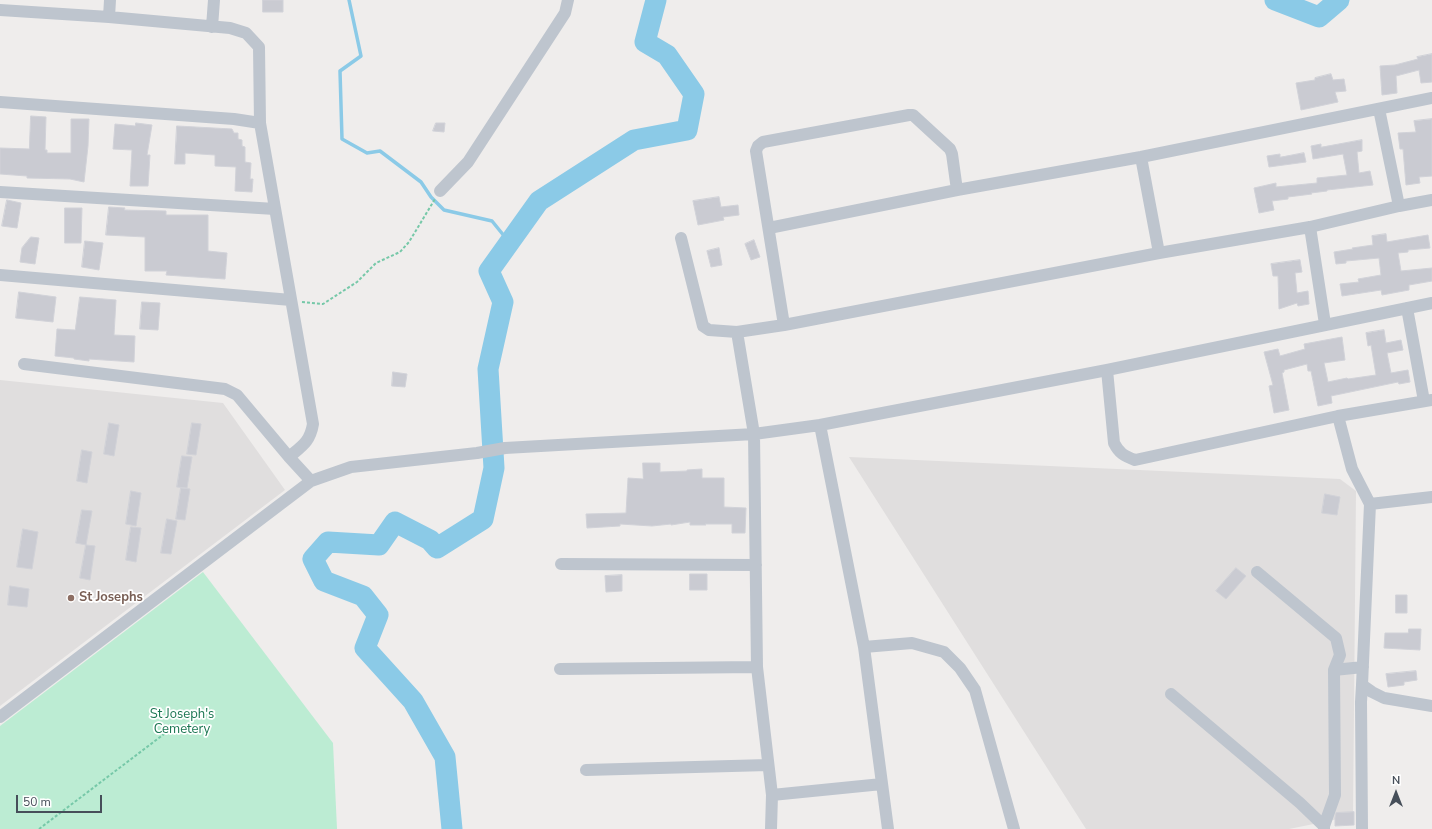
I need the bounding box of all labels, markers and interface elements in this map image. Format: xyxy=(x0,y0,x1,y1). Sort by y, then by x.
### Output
place label: St Josephs xyxy=(79,590,143,606)
marker: St Josephs xyxy=(66,593,76,603)
park label: St Joseph's Cemetery xyxy=(150,707,214,738)
north arrow xyxy=(1376,773,1416,813)
text: N xyxy=(1392,773,1400,788)
scale bar xyxy=(18,787,104,813)
text: 50 m xyxy=(23,794,51,810)

